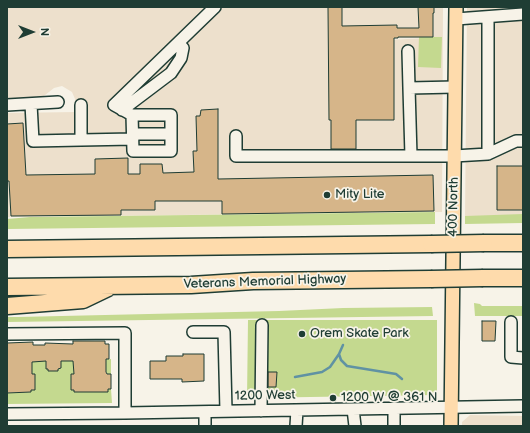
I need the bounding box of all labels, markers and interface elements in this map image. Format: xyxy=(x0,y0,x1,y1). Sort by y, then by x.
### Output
north arrow xyxy=(12,12,52,52)
text: N xyxy=(38,28,51,36)
street label: 400 North xyxy=(446,177,462,237)
place label: Mity Lite xyxy=(335,187,384,203)
marker: Mity Lite xyxy=(322,190,332,200)
street label: Veterans Memorial Highway xyxy=(183,271,347,293)
place label: Orem Skate Park xyxy=(310,326,409,342)
marker: Orem Skate Park xyxy=(297,329,307,339)
street label: 1200 West xyxy=(234,388,296,404)
place label: 1200 W @ 361 N xyxy=(341,390,438,406)
marker: 1200 W @ 361 N xyxy=(328,393,338,403)

